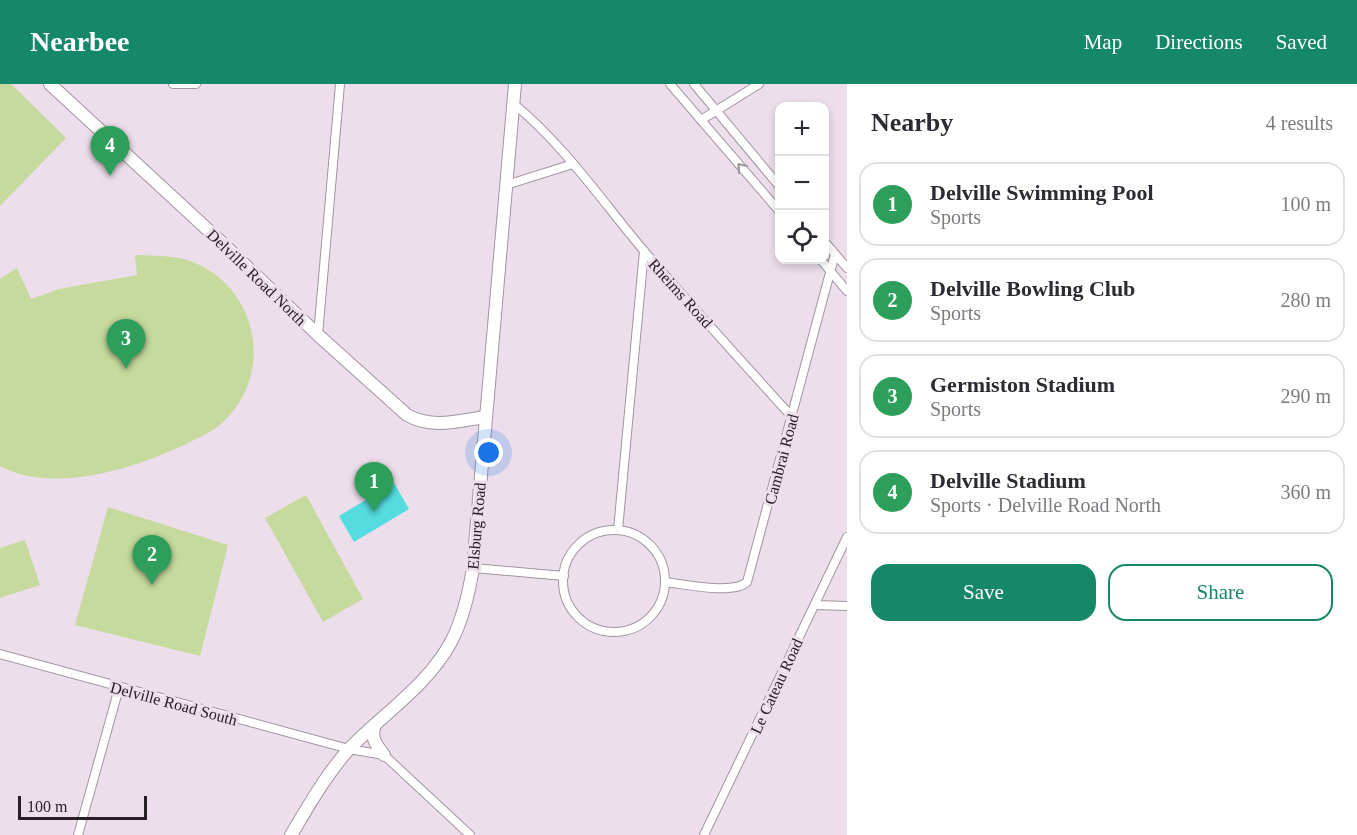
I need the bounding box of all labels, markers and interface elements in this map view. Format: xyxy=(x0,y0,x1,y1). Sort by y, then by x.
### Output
text: Nearbee xyxy=(30,26,130,57)
text: Map xyxy=(1084,30,1122,54)
text: Directions xyxy=(1155,30,1243,54)
text: Saved xyxy=(1276,30,1327,54)
map controls xyxy=(775,102,829,264)
button: + xyxy=(775,102,829,156)
text: Nearby xyxy=(871,108,953,137)
text: 4 results xyxy=(1266,112,1333,134)
pin: 4 xyxy=(90,126,130,176)
button: − xyxy=(775,156,829,210)
one-way arrow xyxy=(738,163,749,174)
text: Delville Swimming Pool xyxy=(930,180,1154,205)
text: 1 xyxy=(888,193,898,215)
text: 100 m xyxy=(1280,193,1331,215)
text: Sports xyxy=(930,206,981,228)
button: locate xyxy=(775,210,829,264)
street label: Delville Road North xyxy=(204,226,310,329)
street label: Rheims Road xyxy=(645,255,716,331)
text: Delville Bowling Club xyxy=(930,276,1135,301)
text: 2 xyxy=(888,289,898,311)
text: 280 m xyxy=(1280,289,1331,311)
text: Sports xyxy=(930,302,981,324)
pin: 3 xyxy=(106,320,146,369)
text: Germiston Stadium xyxy=(930,372,1115,397)
text: 3 xyxy=(888,385,898,407)
text: 290 m xyxy=(1280,385,1331,407)
text: Sports xyxy=(930,398,981,420)
street label: Cambrai Road xyxy=(761,412,802,506)
your location xyxy=(474,438,503,467)
pin: 1 xyxy=(354,462,394,512)
text: Delville Stadium xyxy=(930,468,1086,493)
text: 4 xyxy=(888,481,898,503)
text: 360 m xyxy=(1280,481,1331,503)
street label: Elsburg Road xyxy=(464,482,490,570)
text: Sports · Delville Road North xyxy=(930,494,1161,516)
pin: 2 xyxy=(132,536,172,585)
button: Save xyxy=(871,564,1096,621)
button: Share xyxy=(1108,564,1333,621)
street label: Le Cateau Road xyxy=(747,636,806,737)
street label: Delville Road South xyxy=(109,678,239,729)
scale bar xyxy=(18,793,147,820)
text: 100 m xyxy=(27,798,67,815)

